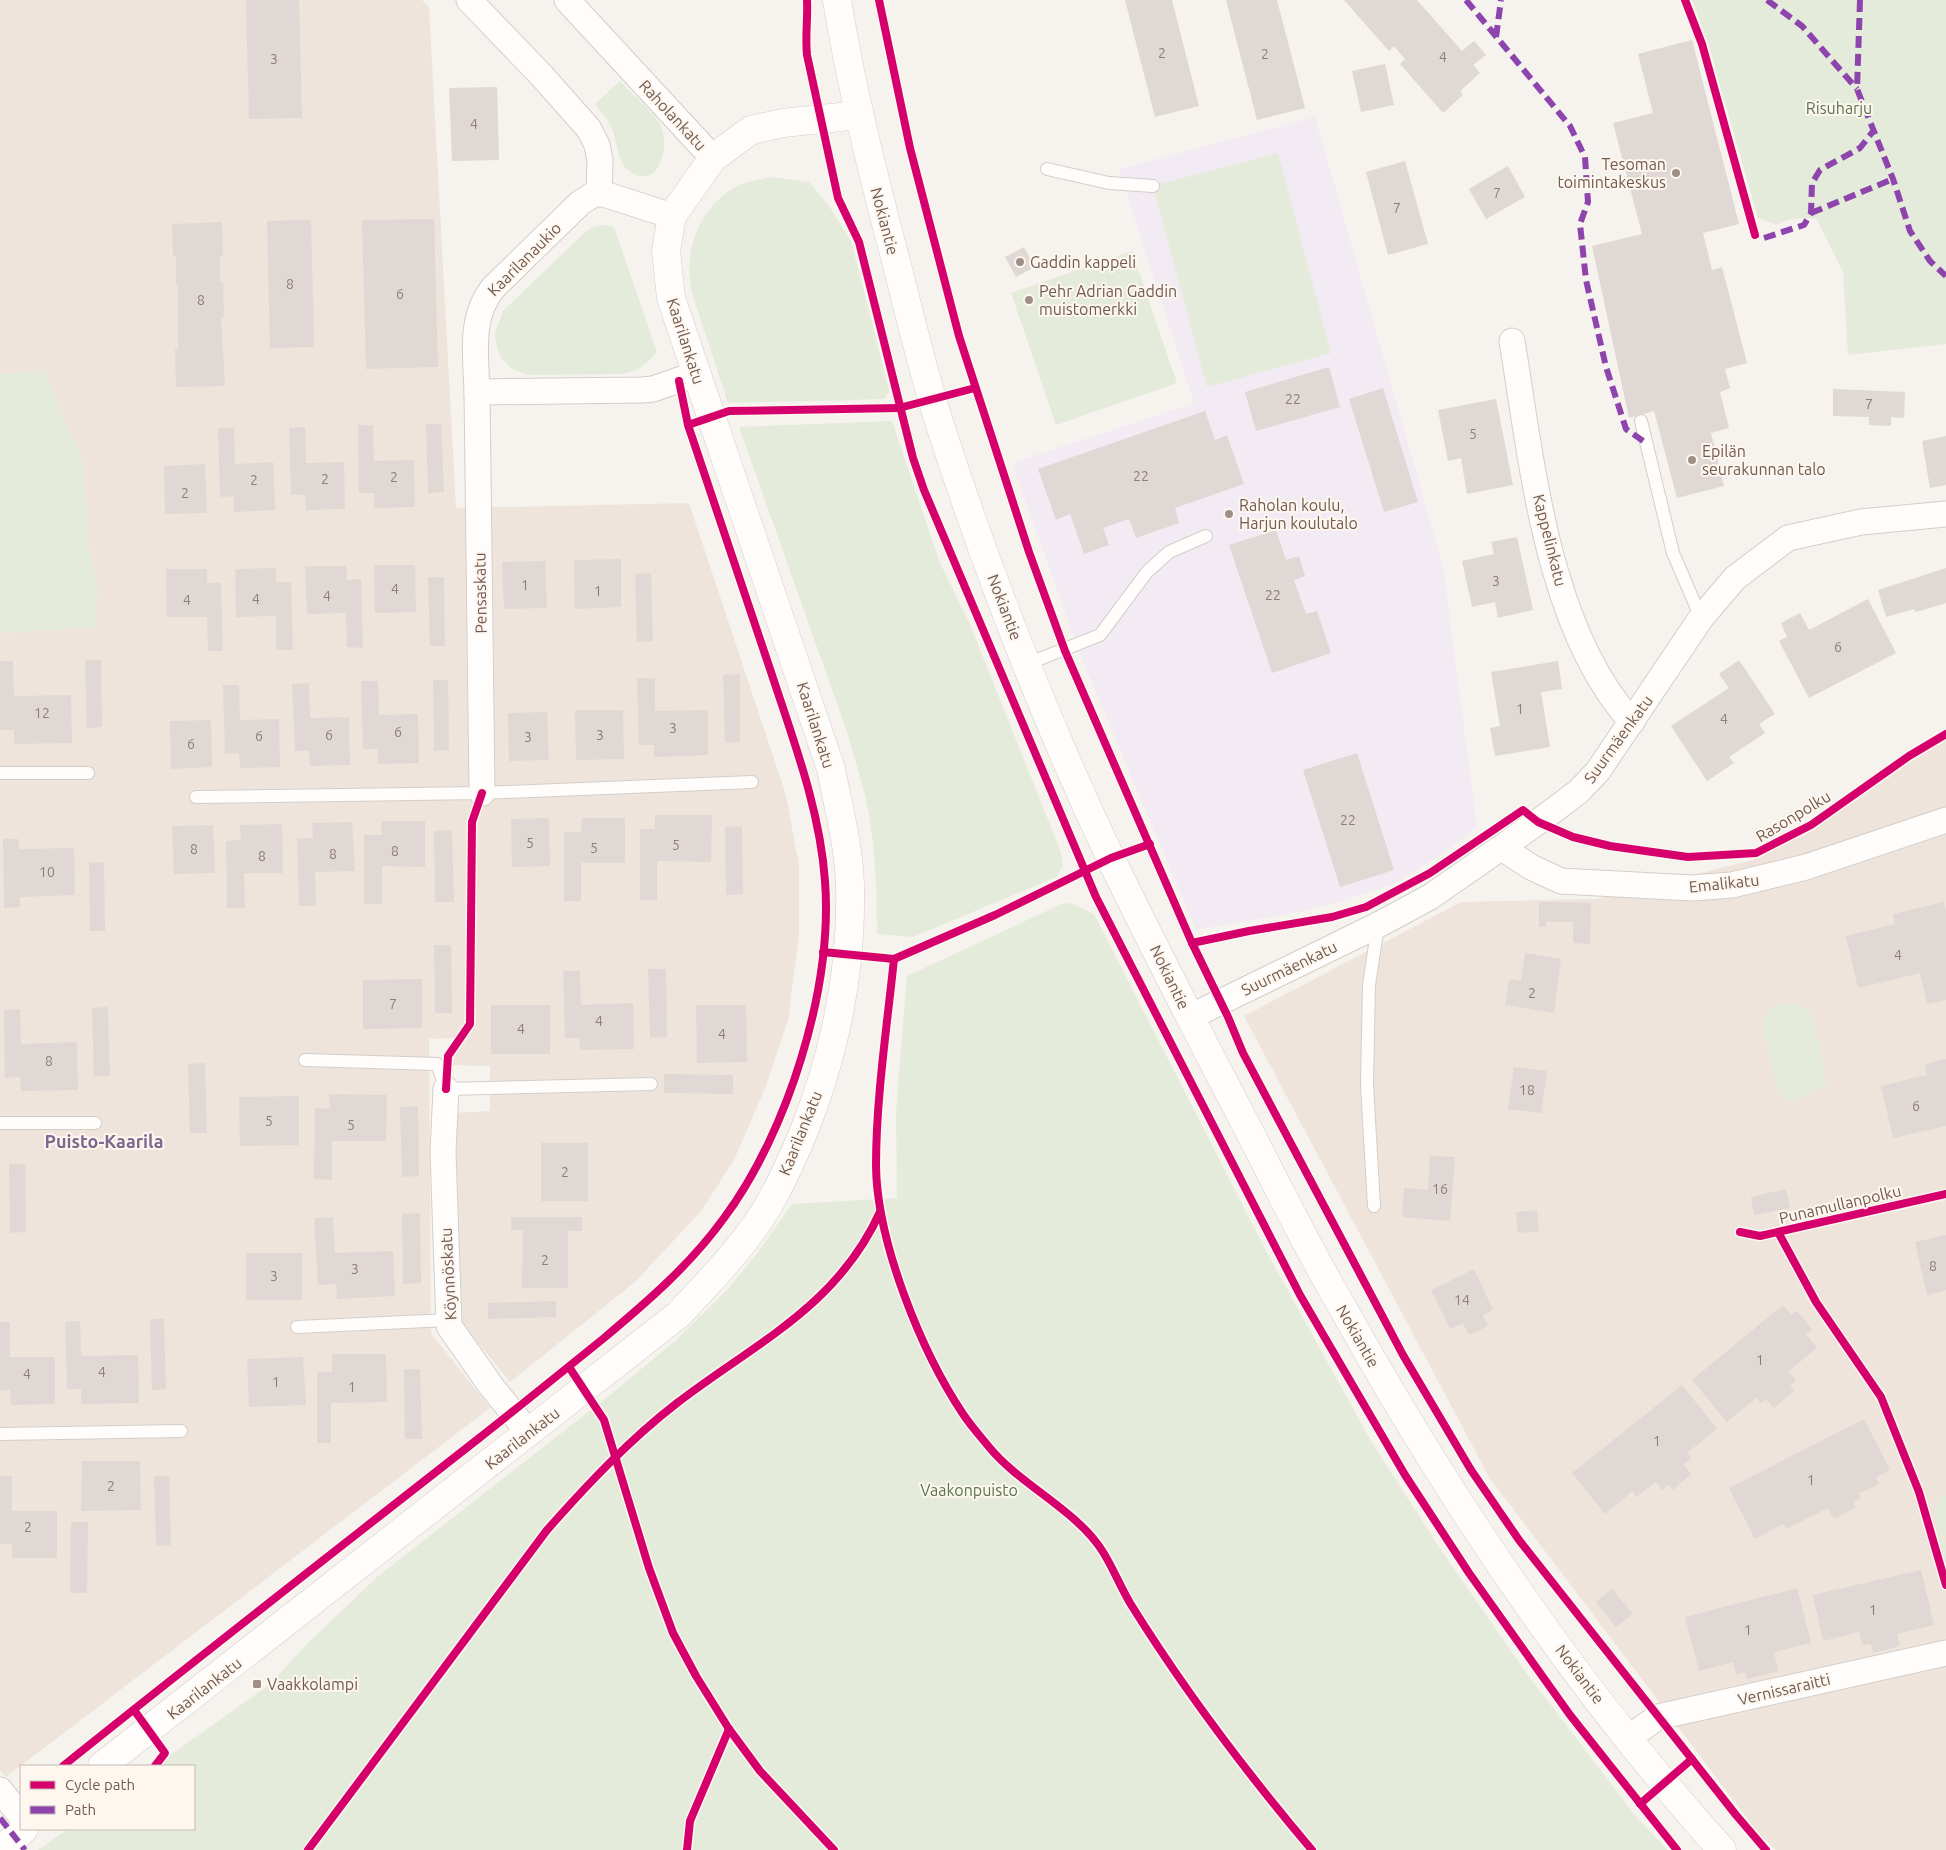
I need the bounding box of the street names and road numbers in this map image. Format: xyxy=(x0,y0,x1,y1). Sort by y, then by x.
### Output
street label: Raholankatu xyxy=(636,76,710,154)
street label: Nokiantie xyxy=(867,185,903,257)
street label: Kaarilanaukio xyxy=(484,219,564,299)
street label: Kaarilankatu xyxy=(664,296,708,386)
street label: Kappelinkatu xyxy=(1530,492,1570,588)
street label: Pensaskatu xyxy=(470,552,490,634)
street label: Nokiantie xyxy=(984,572,1026,642)
street label: Kaarilankatu xyxy=(794,680,838,770)
street label: Suurmäenkatu xyxy=(1580,691,1656,787)
street label: Rasonpolku xyxy=(1752,787,1834,845)
street label: Emalikatu xyxy=(1688,870,1760,896)
street label: Suurmäenkatu xyxy=(1238,937,1340,999)
street label: Nokiantie xyxy=(1147,942,1193,1012)
street label: Kaarilankatu xyxy=(775,1088,825,1178)
street label: Punamullanpolku xyxy=(1777,1181,1903,1227)
street label: Köynnöskatu xyxy=(437,1227,459,1321)
street label: Nokiantie xyxy=(1333,1302,1383,1370)
street label: Kaarilankatu xyxy=(481,1403,563,1473)
street label: Nokiantie xyxy=(1552,1641,1608,1707)
street label: Kaarilankatu xyxy=(163,1653,245,1723)
street label: Vernissaraitti xyxy=(1736,1670,1832,1708)

